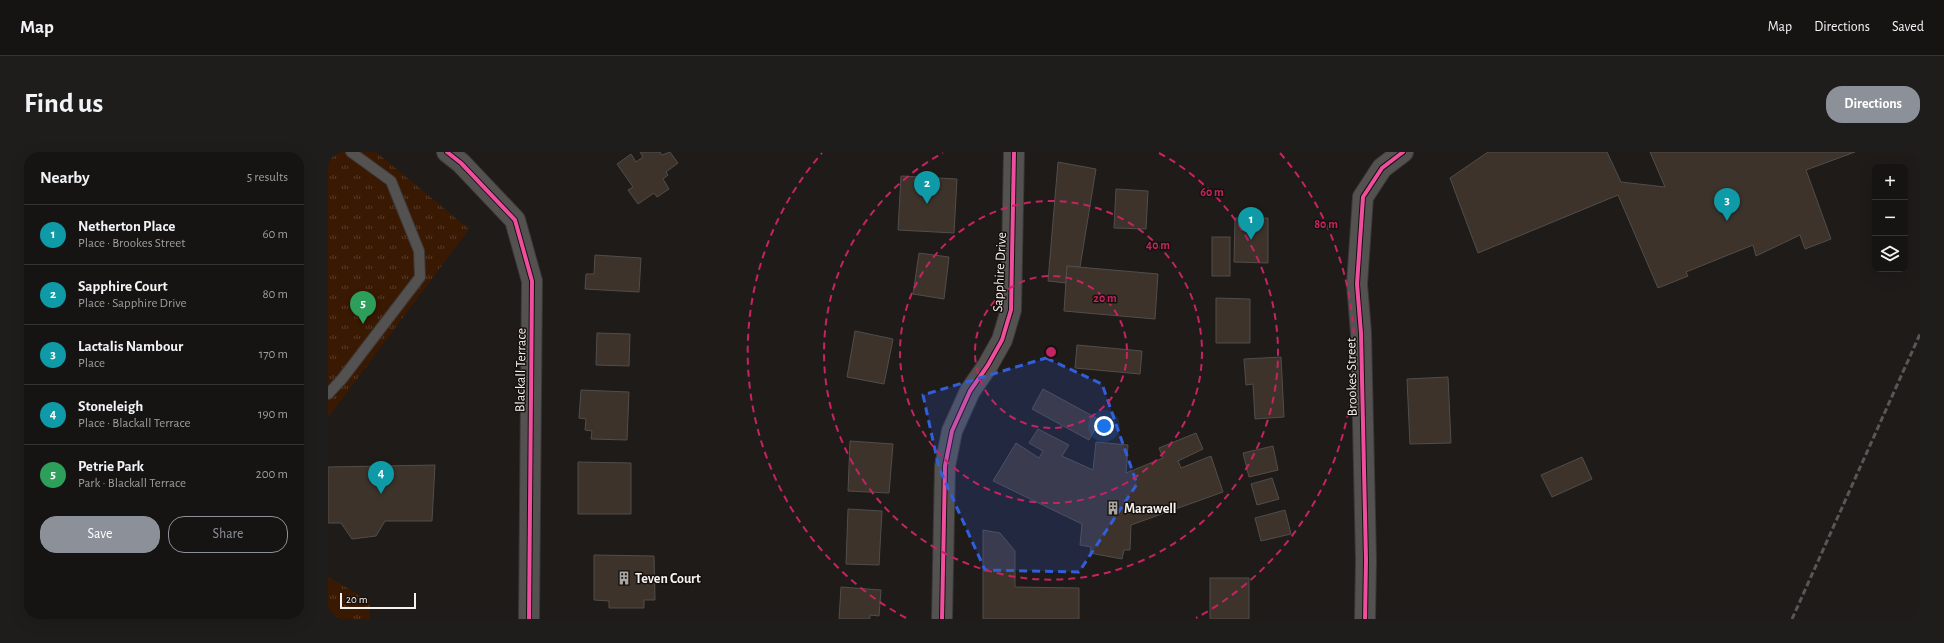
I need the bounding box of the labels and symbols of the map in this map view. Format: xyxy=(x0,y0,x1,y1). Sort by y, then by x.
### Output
pin: 2 xyxy=(914,171,940,204)
text: 60 m xyxy=(1200,186,1224,198)
pin: 3 xyxy=(1714,188,1740,221)
pin: 1 xyxy=(1238,207,1264,240)
text: 80 m xyxy=(1314,218,1338,230)
street label: Sapphire Drive xyxy=(991,232,1009,312)
text: 40 m xyxy=(1146,239,1170,251)
pin: 5 xyxy=(350,291,376,324)
text: 20 m xyxy=(1093,292,1117,304)
street label: Blackall Terrace xyxy=(513,328,529,412)
street label: Brookes Street xyxy=(1344,337,1360,416)
centre of rings xyxy=(1044,345,1058,359)
your location xyxy=(1094,416,1114,436)
pin: 4 xyxy=(368,461,394,494)
building icon: Marawell xyxy=(1105,500,1121,516)
place label: Marawell xyxy=(1124,502,1177,516)
building icon: Teven Court xyxy=(616,570,632,586)
place label: Teven Court xyxy=(635,572,701,586)
scale bar xyxy=(340,591,416,610)

